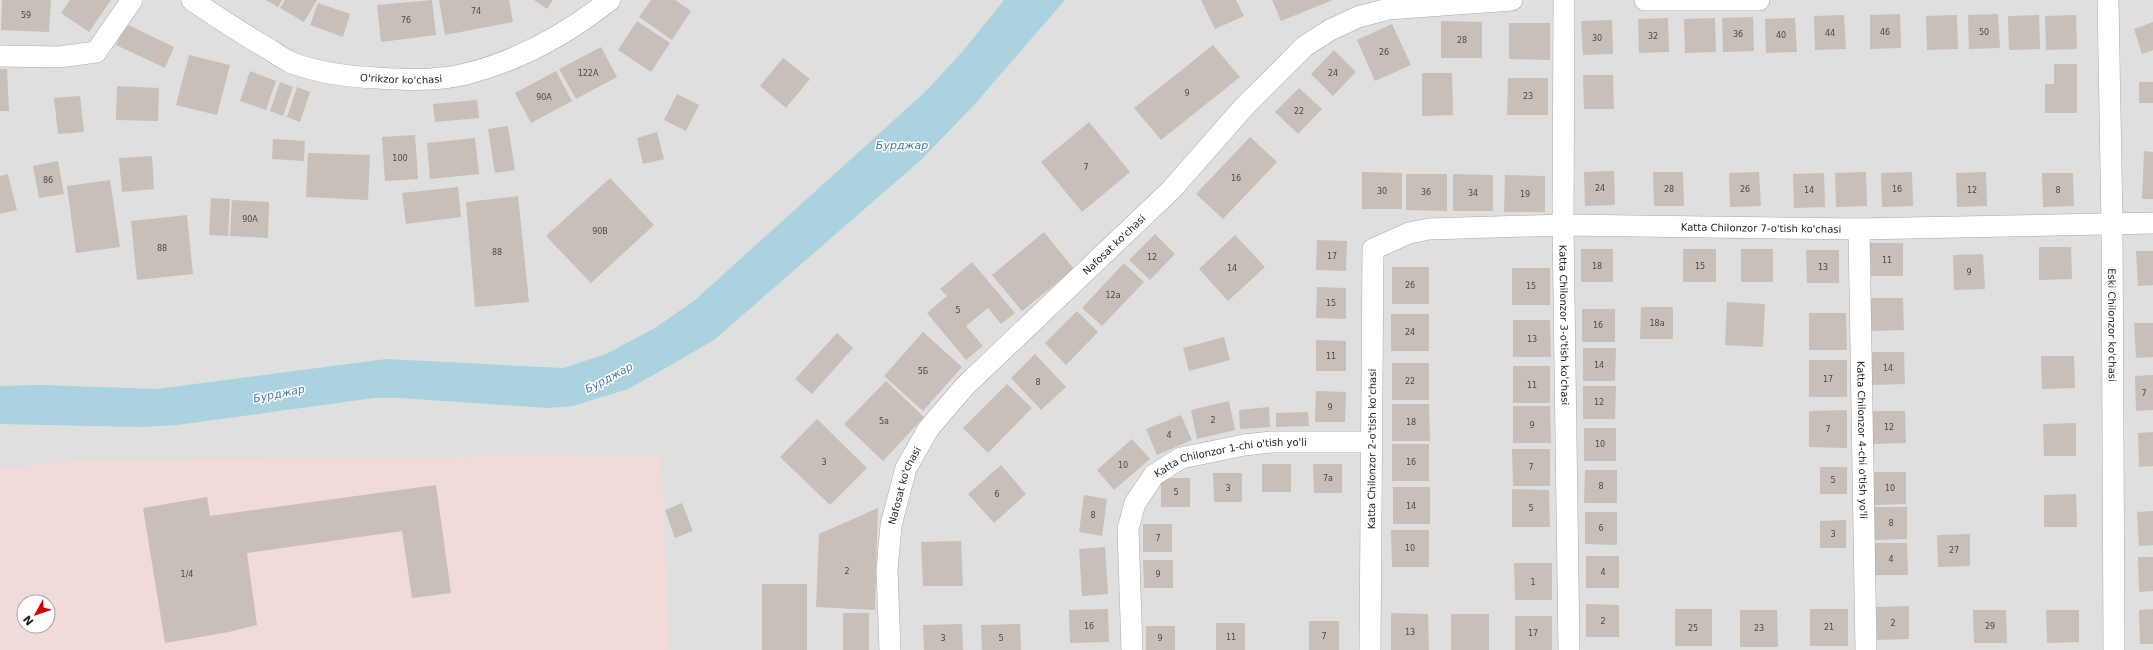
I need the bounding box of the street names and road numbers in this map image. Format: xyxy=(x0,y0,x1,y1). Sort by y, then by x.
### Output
street label: O'rikzor ko'chasi xyxy=(360,72,443,85)
street label: Nafosat ko'chasi xyxy=(1080,212,1147,277)
street label: Katta Chilonzor 7-o'tish ko'chasi xyxy=(1681,221,1841,234)
street label: Katta Chilonzor 3-o'tish ko'chasi xyxy=(1558,245,1571,405)
street label: Eski Chilonzor ko'chasi xyxy=(2107,268,2118,382)
street label: Katta Chilonzor 4-chi o'tish yo'li xyxy=(1856,361,1869,519)
street label: Katta Chilonzor 2-o'tish ko'chasi xyxy=(1365,369,1378,529)
street label: Katta Chilonzor 1-chi o'tish yo'li xyxy=(1152,437,1307,479)
street label: Nafosat ko'chasi xyxy=(886,445,923,526)

